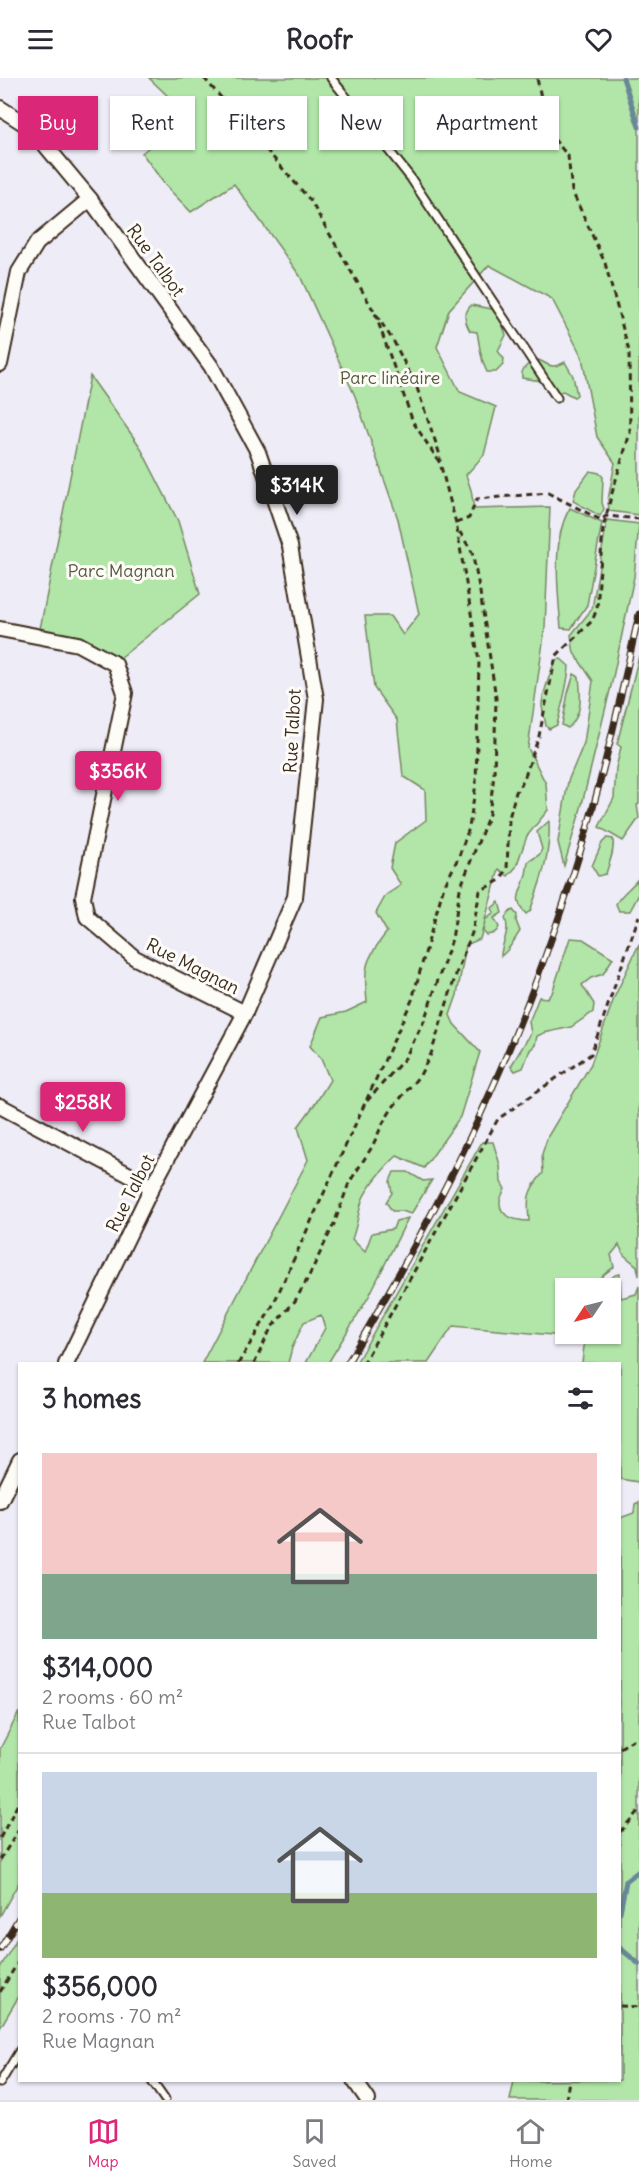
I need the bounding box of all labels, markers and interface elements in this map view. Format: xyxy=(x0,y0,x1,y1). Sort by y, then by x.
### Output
text: Roofr xyxy=(286,22,353,56)
icon: menu xyxy=(24,23,57,56)
icon: heart xyxy=(582,23,615,56)
chip: Buy xyxy=(18,96,98,150)
chip: Rent xyxy=(110,96,195,150)
chip: Filters xyxy=(207,96,307,150)
chip: New xyxy=(319,96,403,150)
chip: Apartment xyxy=(415,96,559,150)
street label: Rue Talbot xyxy=(122,219,190,301)
park label: Parc linéaire xyxy=(340,366,440,389)
pin: $314K xyxy=(255,465,339,516)
text: $314K xyxy=(270,472,324,497)
park label: Parc Magnan xyxy=(67,559,175,582)
street label: Rue Talbot xyxy=(278,688,306,774)
pin: $356K xyxy=(76,751,160,802)
text: $356K xyxy=(89,758,147,783)
street label: Rue Magnan xyxy=(143,933,243,999)
pin: $258K xyxy=(41,1082,125,1133)
text: $258K xyxy=(54,1089,112,1114)
street label: Rue Talbot xyxy=(101,1150,159,1236)
north arrow xyxy=(555,1278,621,1344)
map controls xyxy=(555,1278,621,1344)
text: 3 homes xyxy=(42,1382,141,1415)
icon: filters xyxy=(564,1382,597,1415)
icon: home xyxy=(266,1492,374,1600)
text: $314,000 xyxy=(42,1651,153,1684)
text: 2 rooms · 60 m² xyxy=(42,1684,183,1709)
text: Rue Talbot xyxy=(42,1709,136,1734)
icon: home xyxy=(266,1811,374,1919)
text: $356,000 xyxy=(42,1970,158,2003)
text: 2 rooms · 70 m² xyxy=(42,2003,182,2028)
text: Rue Magnan xyxy=(42,2028,155,2053)
tab: Map xyxy=(87,2115,120,2171)
tab: Saved xyxy=(293,2115,336,2171)
tab: Home xyxy=(509,2115,552,2171)

